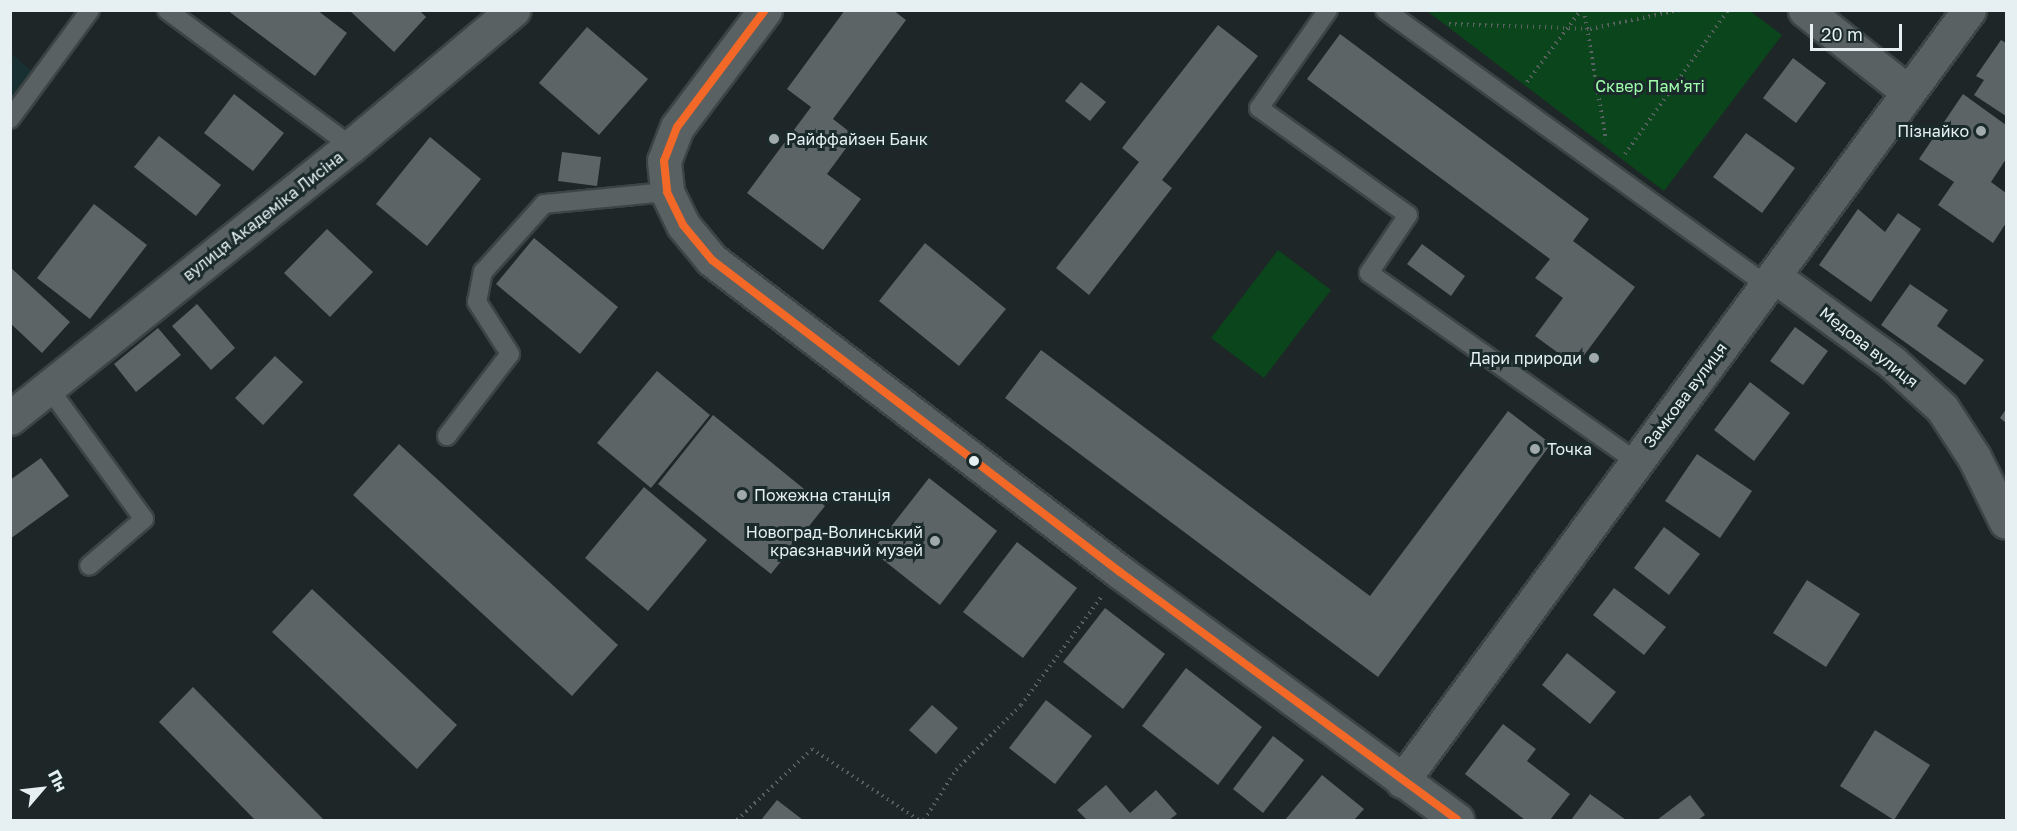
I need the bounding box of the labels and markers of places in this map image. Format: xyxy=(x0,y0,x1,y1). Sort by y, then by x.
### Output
place label: Пізнайко xyxy=(1897,121,1969,141)
marker: Пізнайко xyxy=(1974,124,1988,138)
place label: Райффайзен Банк xyxy=(786,129,928,149)
marker: Райффайзен Банк xyxy=(767,132,781,146)
place label: Дари природи xyxy=(1470,348,1582,368)
marker: Дари природи xyxy=(1587,351,1601,365)
place label: Точка xyxy=(1547,439,1592,459)
marker: Точка xyxy=(1528,442,1542,456)
unlabelled marker xyxy=(968,455,980,467)
place label: Пожежна станція xyxy=(754,485,891,505)
marker: Пожежна станція xyxy=(735,488,749,502)
place label: Новоград-Волинський краєзнавчий музей xyxy=(746,522,923,560)
marker: Новоград-Волинський краєзнавчий музей xyxy=(928,534,942,548)

